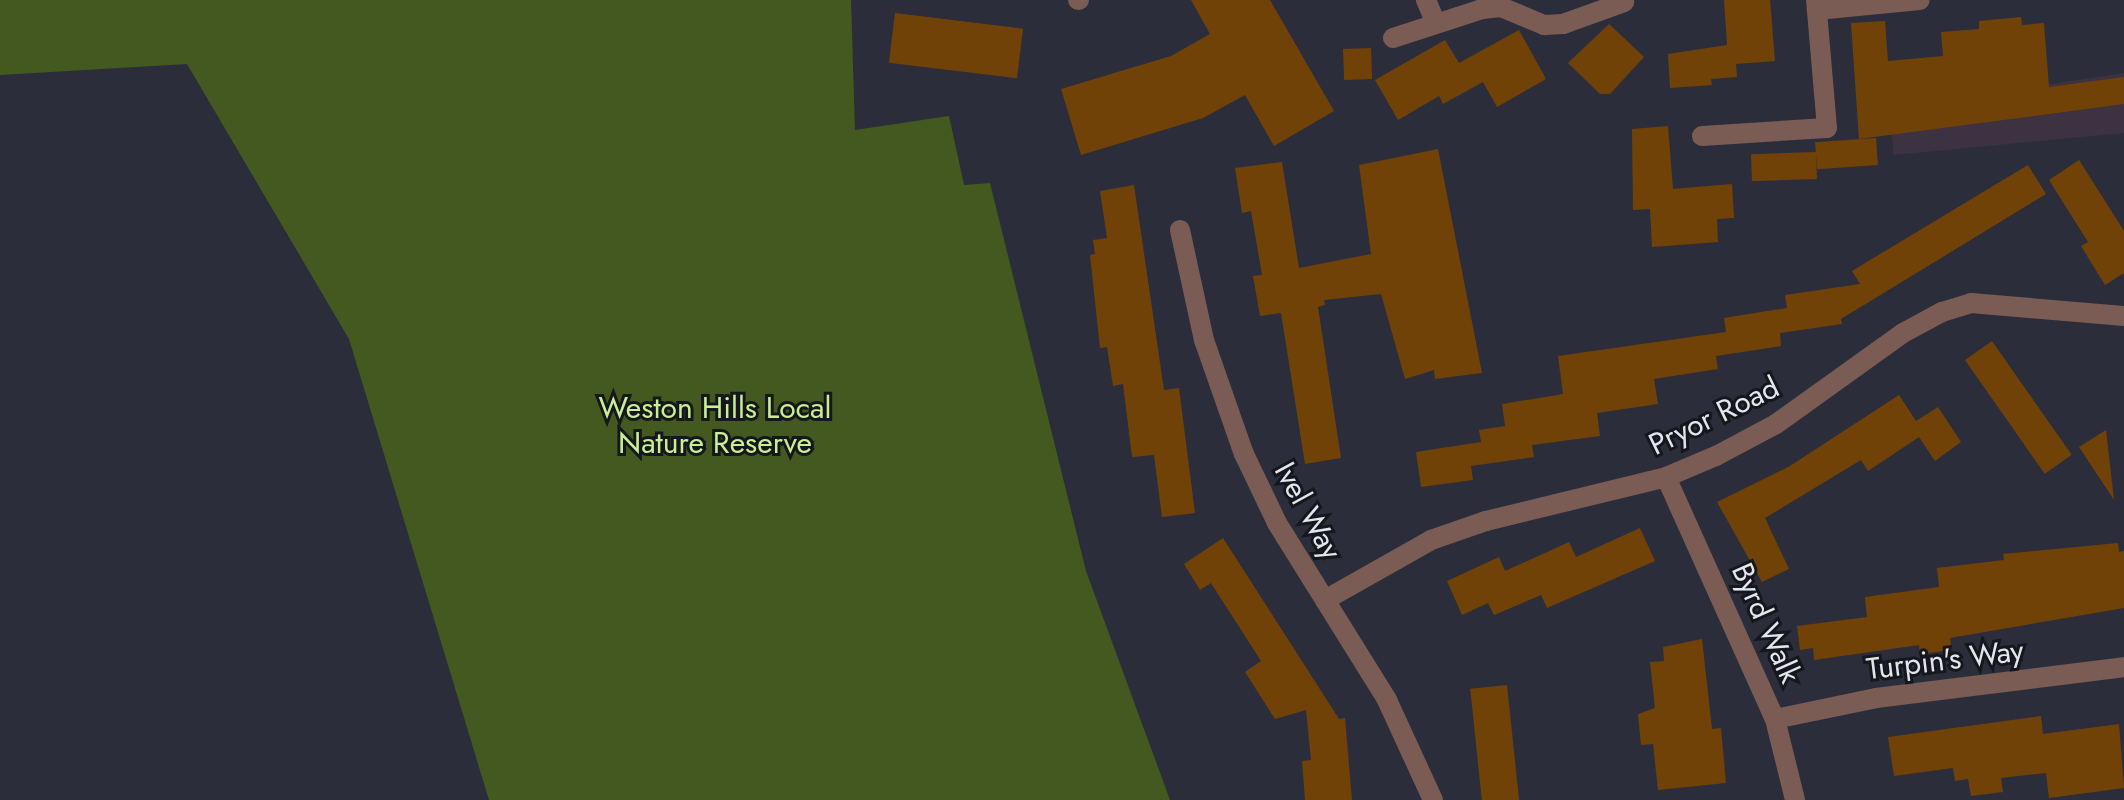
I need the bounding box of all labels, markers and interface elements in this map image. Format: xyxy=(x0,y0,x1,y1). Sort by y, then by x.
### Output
street label: Pryor Road xyxy=(1643,369,1785,463)
park label: Weston Hills Local Nature Reserve xyxy=(599,390,831,460)
street label: Ivel Way xyxy=(1267,456,1349,566)
street label: Byrd Walk xyxy=(1724,557,1808,689)
street label: Turpin's Way xyxy=(1864,632,2026,688)

